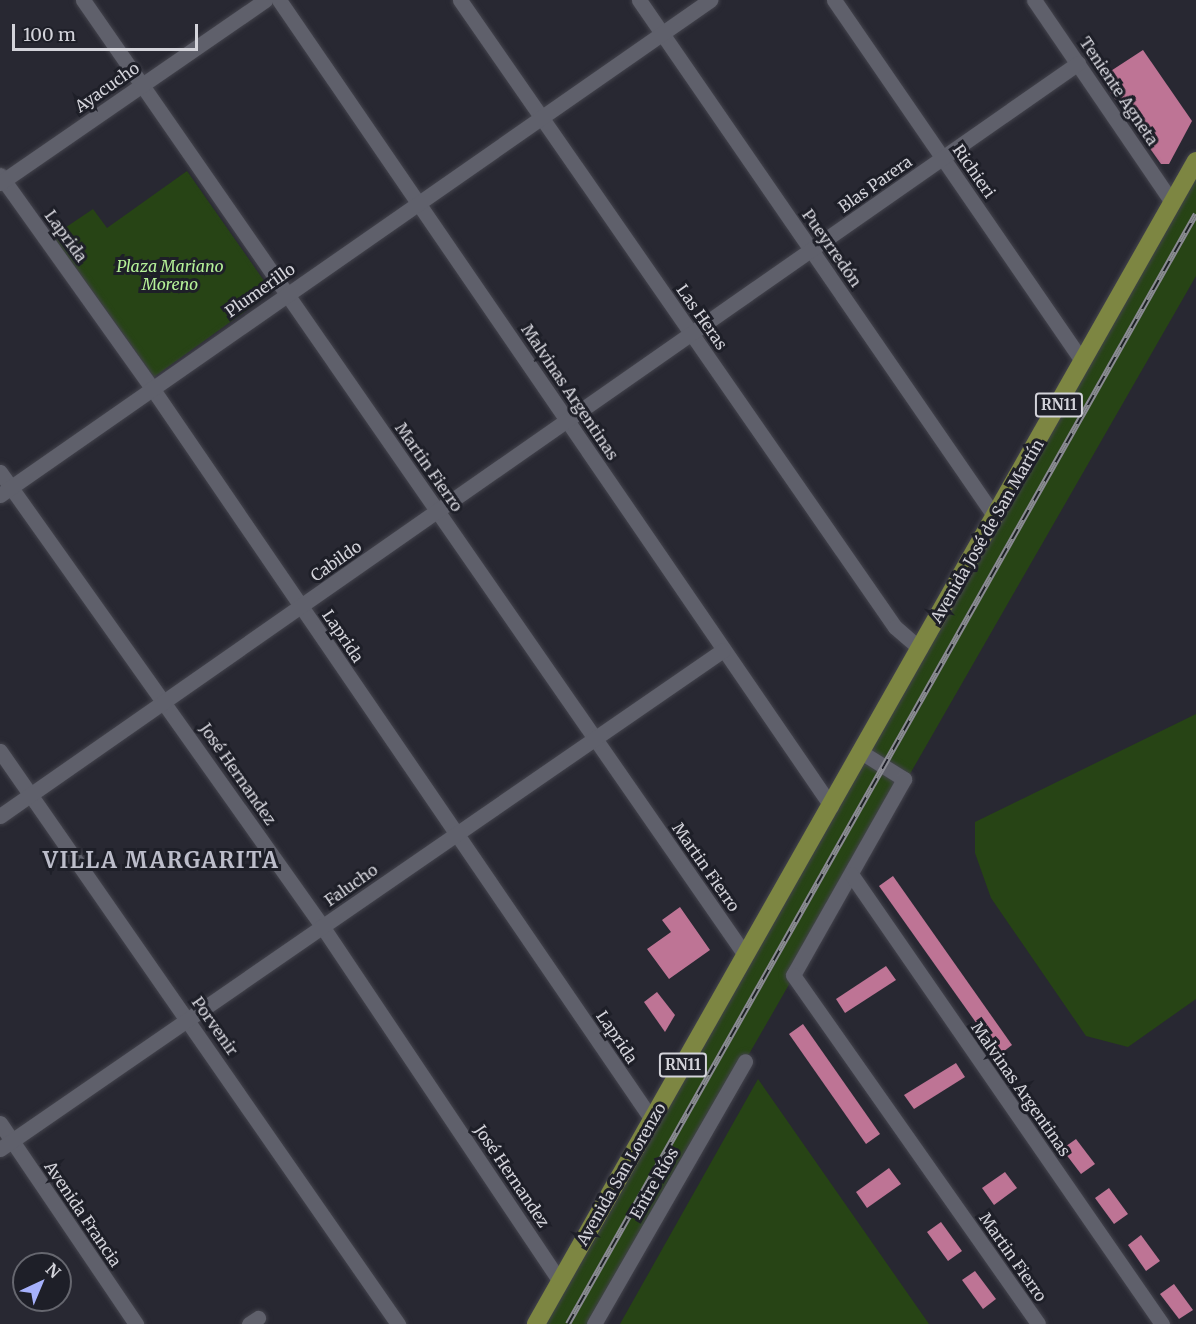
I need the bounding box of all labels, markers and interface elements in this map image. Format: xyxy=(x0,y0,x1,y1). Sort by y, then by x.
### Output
scale bar xyxy=(15,12,201,50)
text: 100 m xyxy=(23,23,76,46)
street label: Teniente Agneta xyxy=(1076,33,1162,149)
street label: Ayacucho xyxy=(71,58,143,116)
street label: Richieri xyxy=(949,141,999,201)
street label: Blas Parera xyxy=(835,152,915,216)
street label: Laprida xyxy=(41,206,91,266)
street label: Pueyrredón xyxy=(798,206,866,290)
park label: Plaza Mariano Moreno xyxy=(116,256,224,294)
street label: Plumerillo xyxy=(221,259,299,321)
street label: Las Heras xyxy=(673,281,731,353)
street label: Malvinas Argentinas xyxy=(517,321,623,463)
road number: RN11 xyxy=(1034,393,1084,417)
street label: Martin Fierro xyxy=(391,419,467,515)
street label: Avenida José de San Martín xyxy=(926,436,1048,626)
street label: Cabildo xyxy=(307,537,365,585)
street label: Laprida xyxy=(318,606,368,666)
street label: José Hernandez xyxy=(196,719,280,829)
street label: Martin Fierro xyxy=(668,819,744,915)
district label: VILLA MARGARITA xyxy=(43,848,279,874)
street label: Falucho xyxy=(321,860,381,910)
street label: Porvenir xyxy=(188,993,242,1059)
street label: Laprida xyxy=(592,1007,642,1067)
street label: Malvinas Argentinas xyxy=(967,1018,1075,1160)
road number: RN11 xyxy=(658,1053,708,1077)
street label: Avenida San Lorenzo xyxy=(572,1099,670,1249)
street label: José Hernandez xyxy=(471,1121,553,1231)
street label: Entre Ríos xyxy=(626,1144,682,1222)
street label: Avenida Francia xyxy=(41,1158,125,1270)
street label: Martin Fierro xyxy=(975,1209,1051,1305)
north arrow xyxy=(12,1252,72,1312)
text: N xyxy=(42,1259,65,1282)

